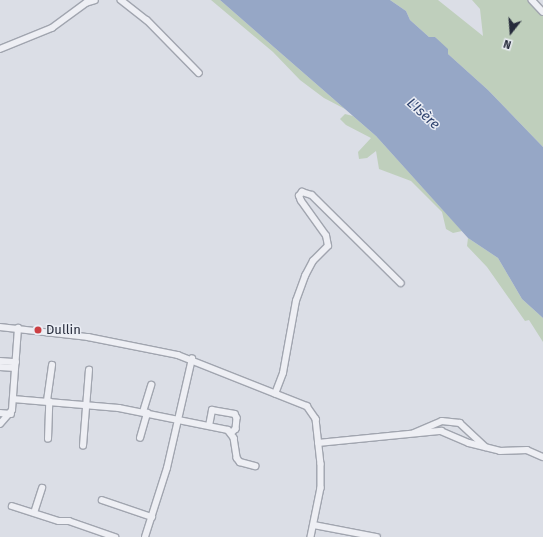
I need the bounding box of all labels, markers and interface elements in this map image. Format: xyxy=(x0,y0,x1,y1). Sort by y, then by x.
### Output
north arrow xyxy=(491,12,531,52)
text: N xyxy=(502,37,513,51)
water label: L'Isère xyxy=(403,95,443,133)
place label: Dullin xyxy=(46,322,81,338)
marker: Dullin xyxy=(33,325,43,335)

